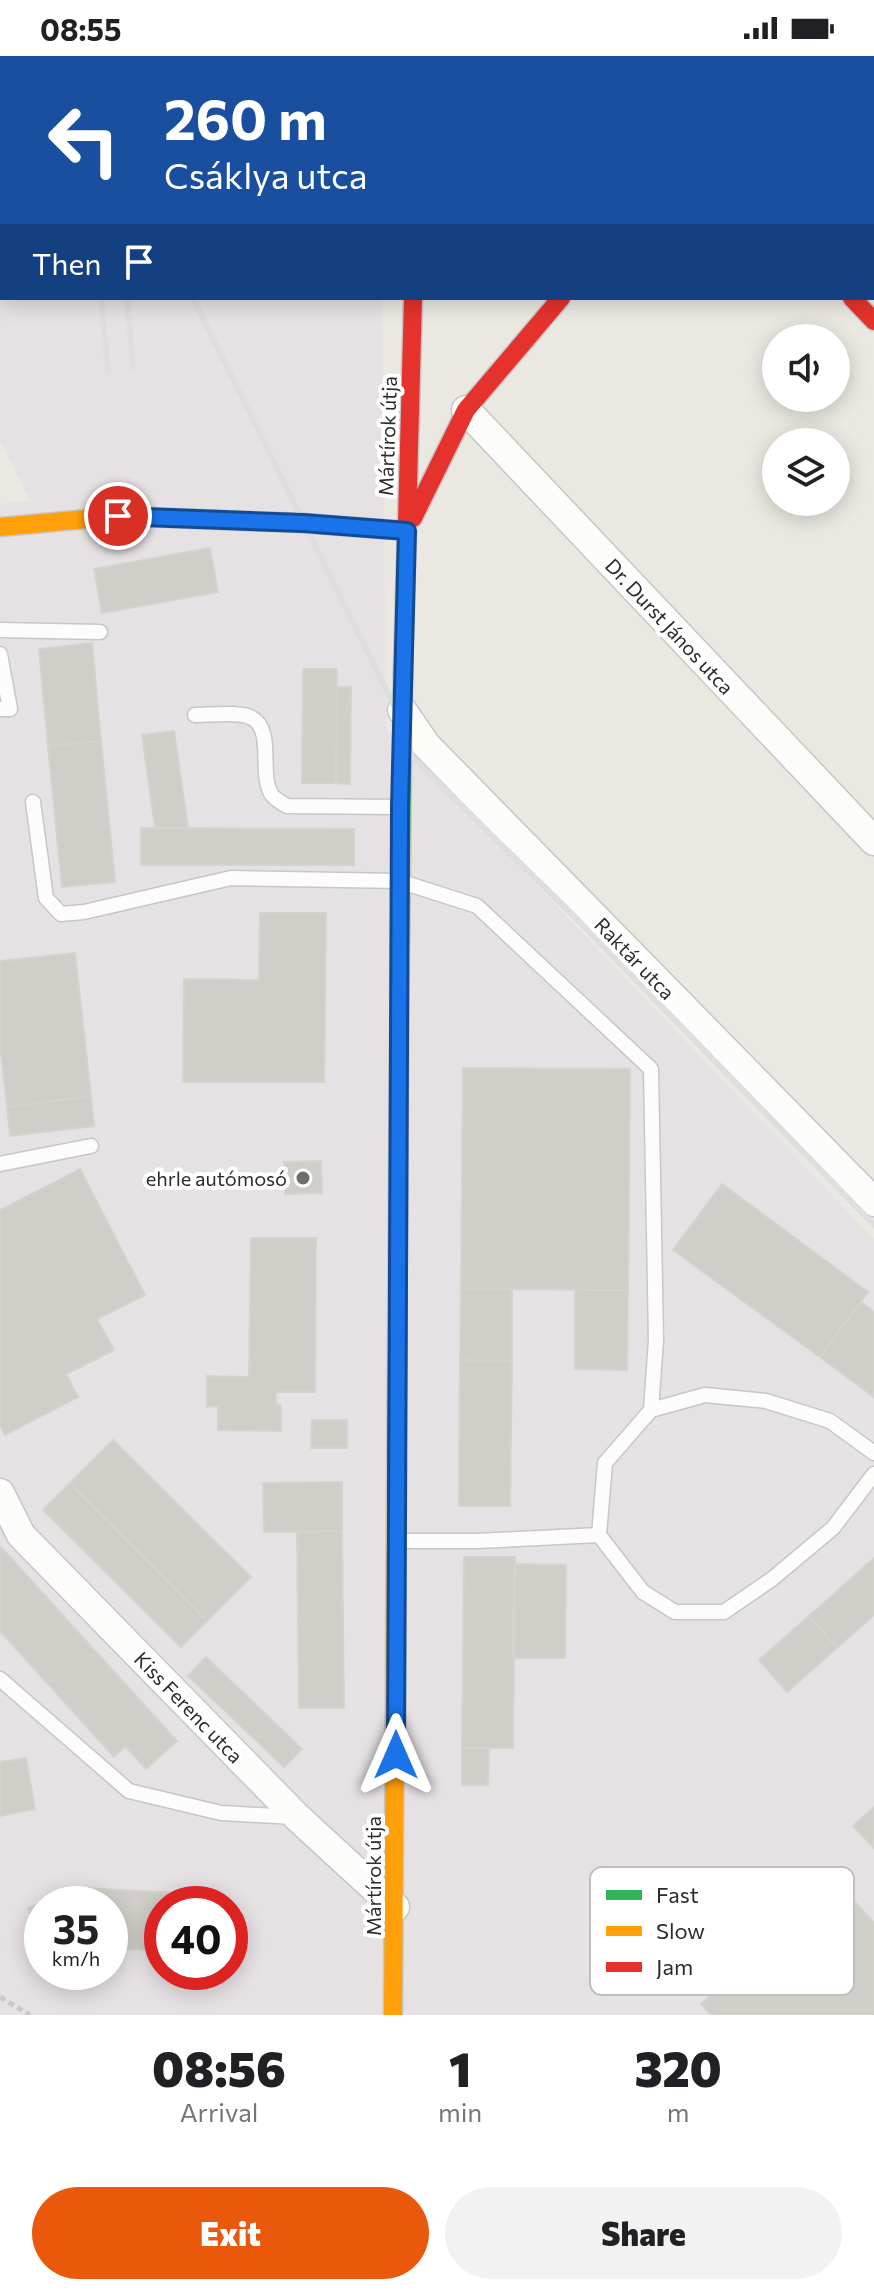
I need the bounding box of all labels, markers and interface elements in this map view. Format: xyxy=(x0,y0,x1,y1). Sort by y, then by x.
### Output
text: 08:55 xyxy=(40,10,121,47)
text: 260 m xyxy=(164,83,327,152)
icon: left xyxy=(32,88,136,192)
text: Csáklya utca xyxy=(164,152,368,196)
icon: arrive xyxy=(117,240,161,284)
text: Then xyxy=(32,244,101,281)
map controls xyxy=(762,324,850,516)
button: sound xyxy=(762,324,850,412)
street label: Mártírok útja xyxy=(373,376,401,496)
button: layers xyxy=(762,428,850,516)
pin xyxy=(84,482,152,550)
icon: arrive xyxy=(96,494,140,538)
street label: Dr. Durst János utca xyxy=(601,553,739,699)
street label: Raktár utca xyxy=(590,912,680,1004)
place label: ehrle autómosó xyxy=(146,1166,287,1190)
marker: ehrle autómosó xyxy=(294,1169,312,1187)
street label: Kiss Ferenc utca xyxy=(130,1646,248,1768)
position arrow xyxy=(354,1713,438,1797)
street label: Mártírok útja xyxy=(361,1816,385,1936)
legend xyxy=(590,1867,854,1995)
text: Fast xyxy=(656,1881,699,1908)
speed limit sign: 40 xyxy=(144,1886,248,1990)
text: 35 xyxy=(53,1903,99,1952)
text: Slow xyxy=(656,1917,705,1944)
text: km/h xyxy=(52,1946,100,1970)
text: Jam xyxy=(656,1953,693,1980)
text: 08:56 xyxy=(152,2038,286,2097)
text: 1 xyxy=(449,2038,471,2097)
text: 320 xyxy=(634,2038,722,2097)
text: Arrival xyxy=(180,2096,258,2127)
text: min xyxy=(438,2096,482,2127)
text: m xyxy=(667,2096,689,2127)
button: Exit xyxy=(32,2187,429,2279)
button: Share xyxy=(445,2187,842,2279)

